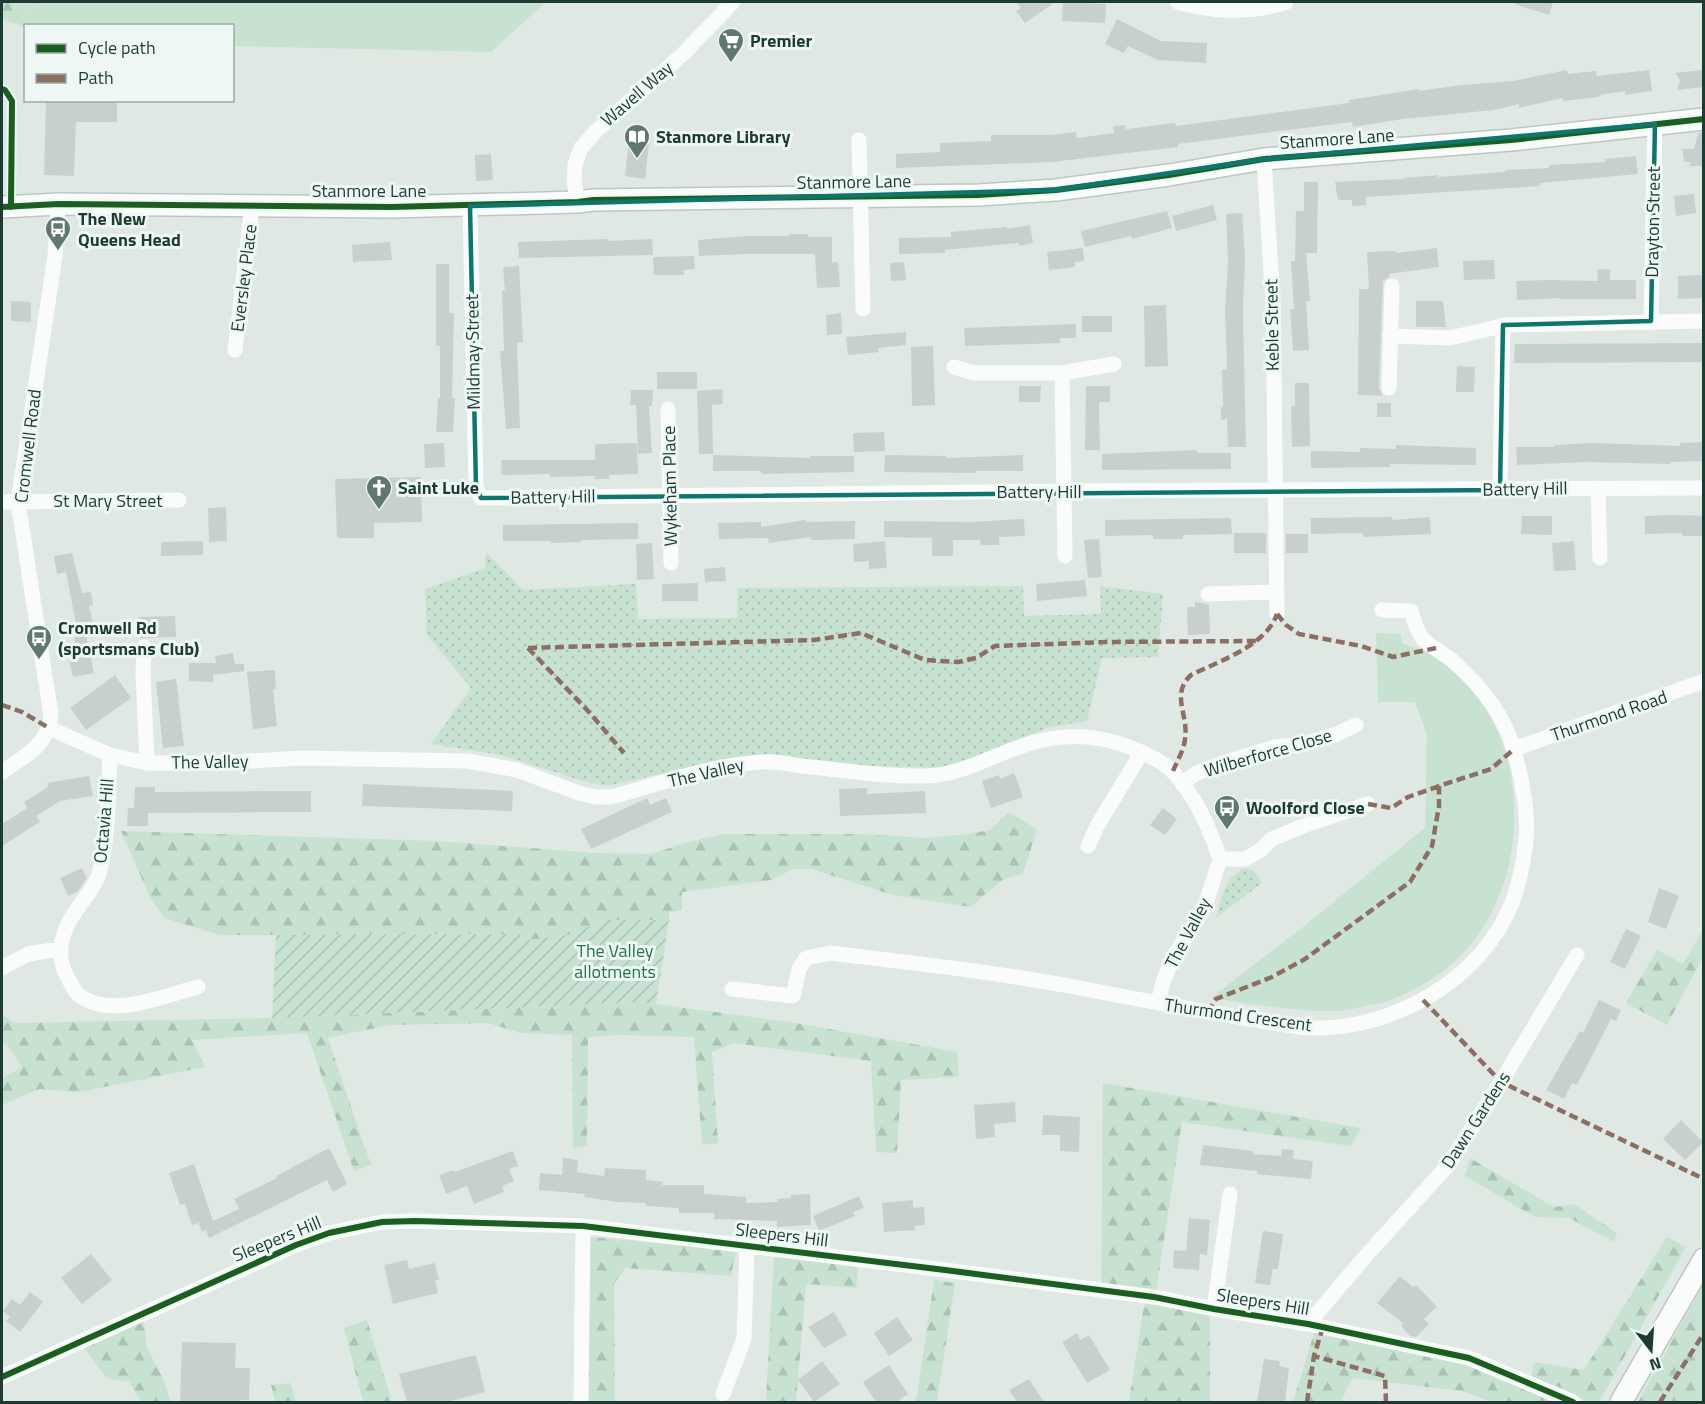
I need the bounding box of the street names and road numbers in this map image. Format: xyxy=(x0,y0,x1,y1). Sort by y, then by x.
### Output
street label: Wavell Way xyxy=(595,54,679,133)
street label: Stanmore Lane xyxy=(1279,121,1395,156)
street label: Drayton Street xyxy=(1638,165,1667,278)
street label: Stanmore Lane xyxy=(796,167,912,196)
street label: Stanmore Lane xyxy=(312,177,426,204)
street label: Eversley Place xyxy=(224,223,264,333)
street label: Keble Street xyxy=(1257,278,1286,371)
street label: Mildmay Street xyxy=(458,293,487,410)
street label: Cromwell Road xyxy=(7,388,48,504)
street label: Wykeham Place xyxy=(655,426,684,546)
street label: Battery Hill xyxy=(1482,474,1568,503)
street label: Battery Hill xyxy=(996,478,1082,505)
street label: Battery Hill xyxy=(510,482,596,511)
street label: St Mary Street xyxy=(53,487,163,514)
street label: Thurmond Road xyxy=(1547,683,1671,748)
street label: Wilberforce Close xyxy=(1201,721,1335,784)
street label: The Valley xyxy=(171,747,249,776)
street label: The Valley xyxy=(665,751,747,794)
street label: Octavia Hill xyxy=(86,777,121,864)
street label: The Valley xyxy=(1158,892,1218,973)
street label: Thurmond Crescent xyxy=(1163,991,1314,1038)
street label: Dawn Gardens xyxy=(1434,1066,1517,1174)
street label: Sleepers Hill xyxy=(228,1208,325,1269)
street label: Sleepers Hill xyxy=(734,1215,830,1254)
street label: Sleepers Hill xyxy=(1215,1281,1311,1322)

